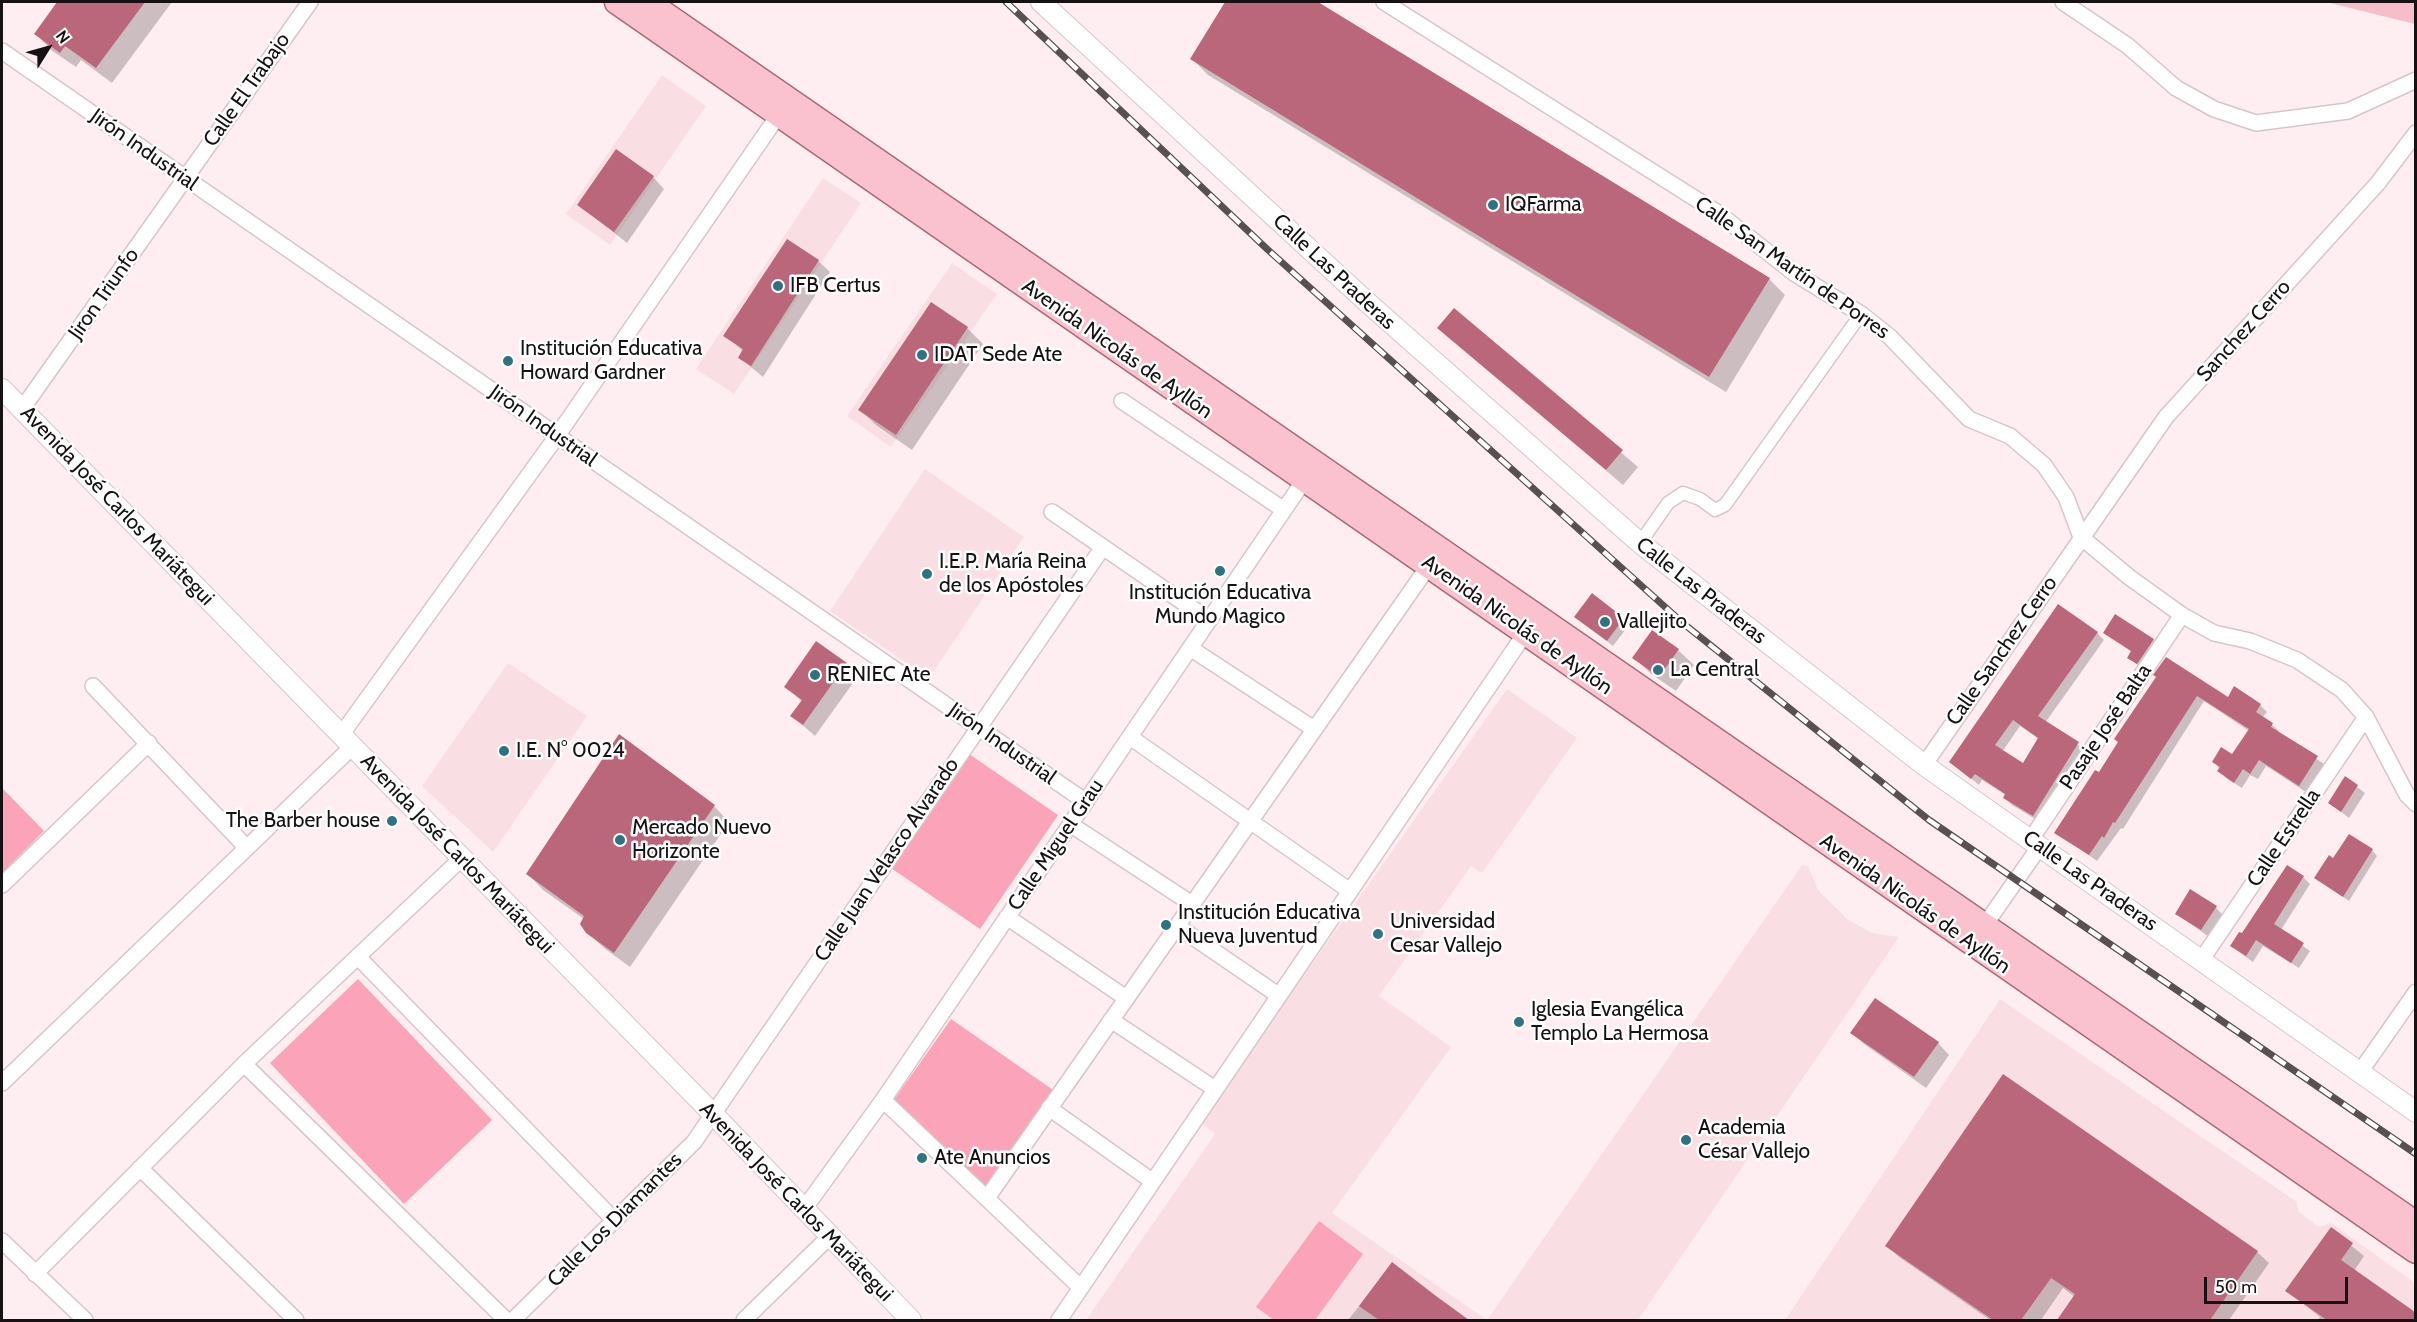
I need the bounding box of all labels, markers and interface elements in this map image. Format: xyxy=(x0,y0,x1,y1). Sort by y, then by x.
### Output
north arrow xyxy=(18,18,78,78)
text: N xyxy=(52,27,74,47)
street label: Calle El Trabajo xyxy=(198,28,296,152)
street label: Jirón Industrial xyxy=(85,104,203,196)
street label: Calle San Martín de Porres xyxy=(1690,191,1894,345)
place label: IQFarma xyxy=(1505,192,1582,218)
marker: IQFarma xyxy=(1486,198,1500,212)
street label: Calle Las Praderas xyxy=(1267,209,1401,335)
street label: Jiron Triunfo xyxy=(63,244,145,344)
place label: IFB Certus xyxy=(790,273,880,299)
street label: Avenida Nicolás de Ayllón xyxy=(1017,274,1217,424)
street label: Sanchez Cerro xyxy=(2192,275,2296,387)
marker: IFB Certus xyxy=(771,279,785,293)
place label: Institución Educativa Howard Gardner xyxy=(520,336,702,386)
place label: IDAT Sede Ate xyxy=(934,342,1062,368)
marker: IDAT Sede Ate xyxy=(915,348,929,362)
marker: Institución Educativa Howard Gardner xyxy=(501,354,515,368)
street label: Jirón Industrial xyxy=(484,380,602,472)
street label: Avenida José Carlos Mariátegui xyxy=(15,401,219,611)
street label: Calle Las Praderas xyxy=(1631,532,1771,650)
place label: I.E.P. María Reina de los Apóstoles xyxy=(939,549,1086,599)
street label: Avenida Nicolás de Ayllón xyxy=(1417,550,1617,700)
marker: Institución Educativa Mundo Magico xyxy=(1213,564,1227,578)
marker: I.E.P. María Reina de los Apóstoles xyxy=(920,567,934,581)
street label: Calle Sanchez Cerro xyxy=(1941,571,2063,731)
place label: Institución Educativa Mundo Magico xyxy=(1129,580,1311,630)
place label: Vallejito xyxy=(1617,609,1687,635)
marker: Vallejito xyxy=(1598,615,1612,629)
place label: La Central xyxy=(1670,657,1759,683)
street label: Pasaje José Balta xyxy=(2055,659,2157,795)
place label: RENIEC Ate xyxy=(827,662,931,688)
marker: La Central xyxy=(1651,663,1665,677)
marker: RENIEC Ate xyxy=(808,668,822,682)
street label: Jirón Industrial xyxy=(943,698,1061,790)
place label: I.E. N° 0024 xyxy=(516,738,625,764)
marker: I.E. N° 0024 xyxy=(497,744,511,758)
street label: Avenida José Carlos Mariátegui xyxy=(355,749,559,959)
street label: Calle Juan Velasco Alvarado xyxy=(809,753,965,967)
street label: Calle Miguel Grau xyxy=(1003,775,1109,915)
street label: Calle Estrella xyxy=(2242,784,2326,892)
place label: The Barber house xyxy=(226,808,380,834)
marker: The Barber house xyxy=(385,814,399,828)
place label: Mercado Nuevo Horizonte xyxy=(632,815,771,865)
street label: Calle Las Praderas xyxy=(2018,825,2162,937)
street label: Avenida Nicolás de Ayllón xyxy=(1815,829,2015,979)
marker: Mercado Nuevo Horizonte xyxy=(613,833,627,847)
place label: Institución Educativa Nueva Juventud xyxy=(1178,900,1360,950)
place label: Universidad Cesar Vallejo xyxy=(1390,909,1502,959)
marker: Institución Educativa Nueva Juventud xyxy=(1159,918,1173,932)
marker: Universidad Cesar Vallejo xyxy=(1371,927,1385,941)
place label: Iglesia Evangélica Templo La Hermosa xyxy=(1531,997,1709,1047)
marker: Iglesia Evangélica Templo La Hermosa xyxy=(1512,1015,1526,1029)
street label: Avenida José Carlos Mariátegui xyxy=(694,1097,898,1307)
place label: Academia César Vallejo xyxy=(1698,1115,1810,1165)
marker: Academia César Vallejo xyxy=(1679,1133,1693,1147)
place label: Ate Anuncios xyxy=(934,1145,1050,1171)
street label: Calle Los Diamantes xyxy=(543,1148,687,1292)
marker: Ate Anuncios xyxy=(915,1151,929,1165)
scale bar xyxy=(2207,1265,2351,1303)
text: 50 m xyxy=(2215,1276,2257,1298)

